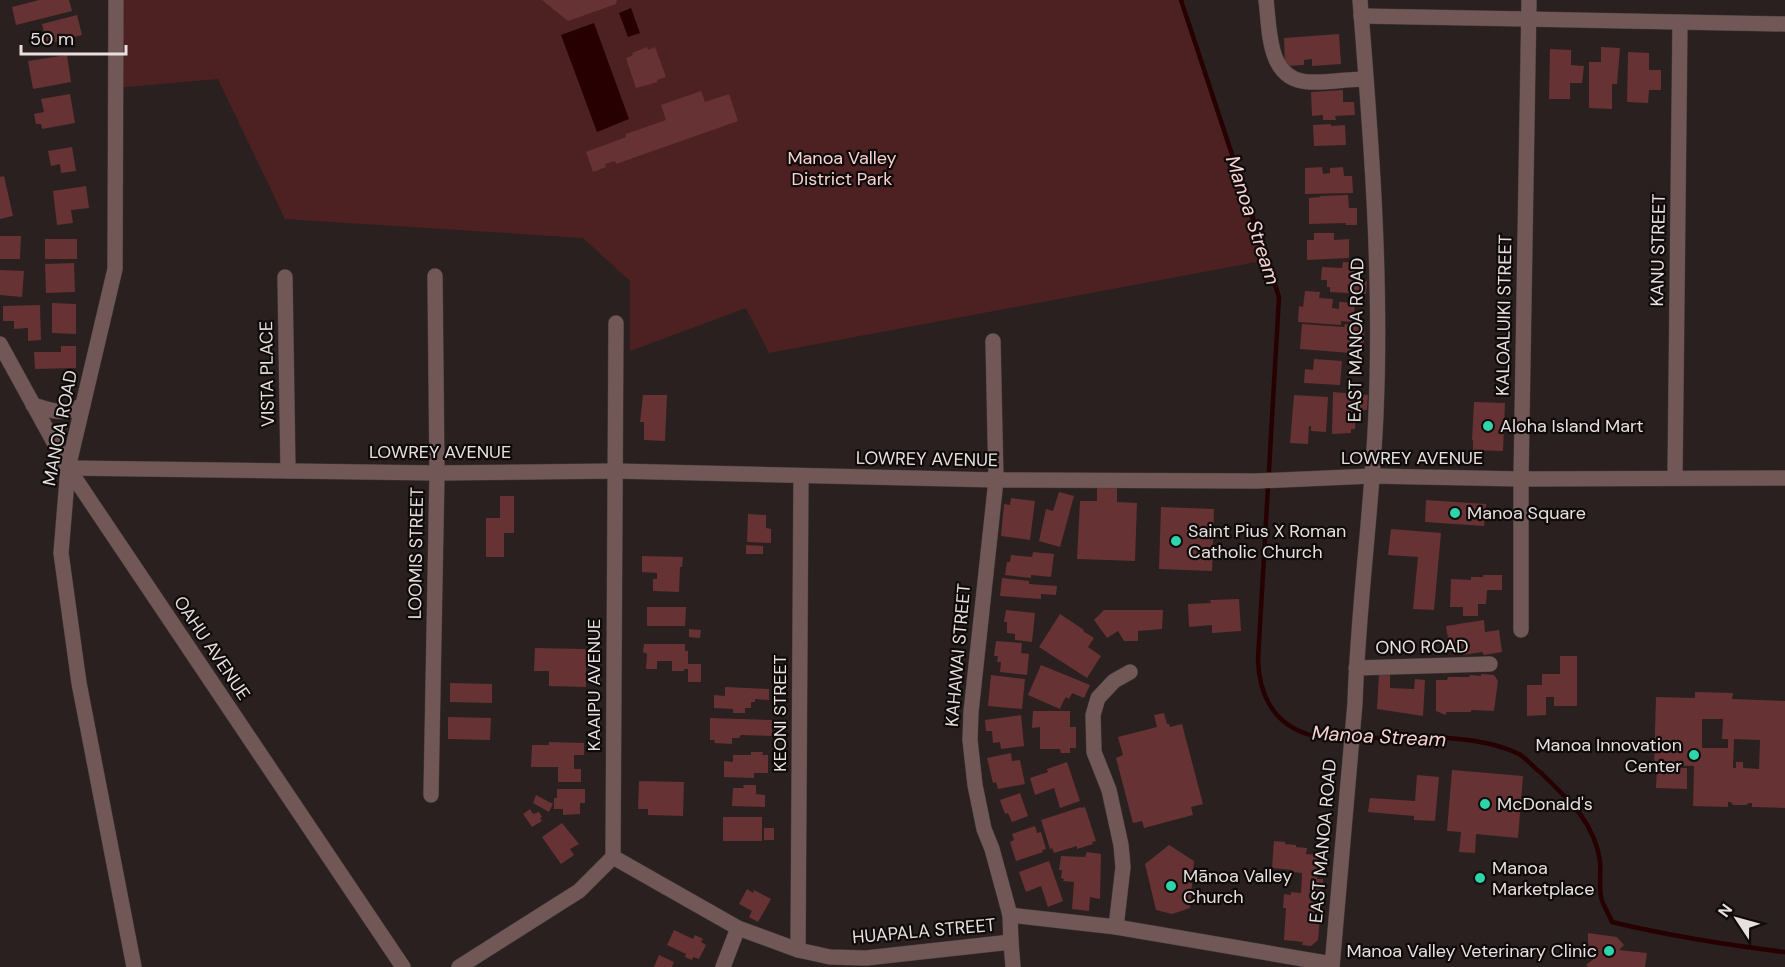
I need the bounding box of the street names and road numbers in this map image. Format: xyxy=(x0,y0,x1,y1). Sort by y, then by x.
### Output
street label: KANU STREET xyxy=(1645,193,1671,307)
street label: KALOALUIKI STREET xyxy=(1491,234,1517,396)
street label: EAST MANOA ROAD xyxy=(1343,258,1369,422)
street label: VISTA PLACE xyxy=(254,321,280,427)
street label: MANOA ROAD xyxy=(37,368,83,488)
street label: LOWREY AVENUE xyxy=(369,440,511,464)
street label: LOWREY AVENUE xyxy=(856,446,998,472)
street label: LOWREY AVENUE xyxy=(1341,446,1483,470)
street label: LOOMIS STREET xyxy=(403,487,429,619)
street label: KAHAWAI STREET xyxy=(940,582,976,728)
street label: OAHU AVENUE xyxy=(168,591,256,705)
street label: KAAIPU AVENUE xyxy=(582,619,606,751)
street label: ONO ROAD xyxy=(1375,634,1469,660)
street label: KEONI STREET xyxy=(768,654,792,772)
street label: EAST MANOA ROAD xyxy=(1304,758,1342,924)
street label: HUAPALA STREET xyxy=(851,913,997,949)

